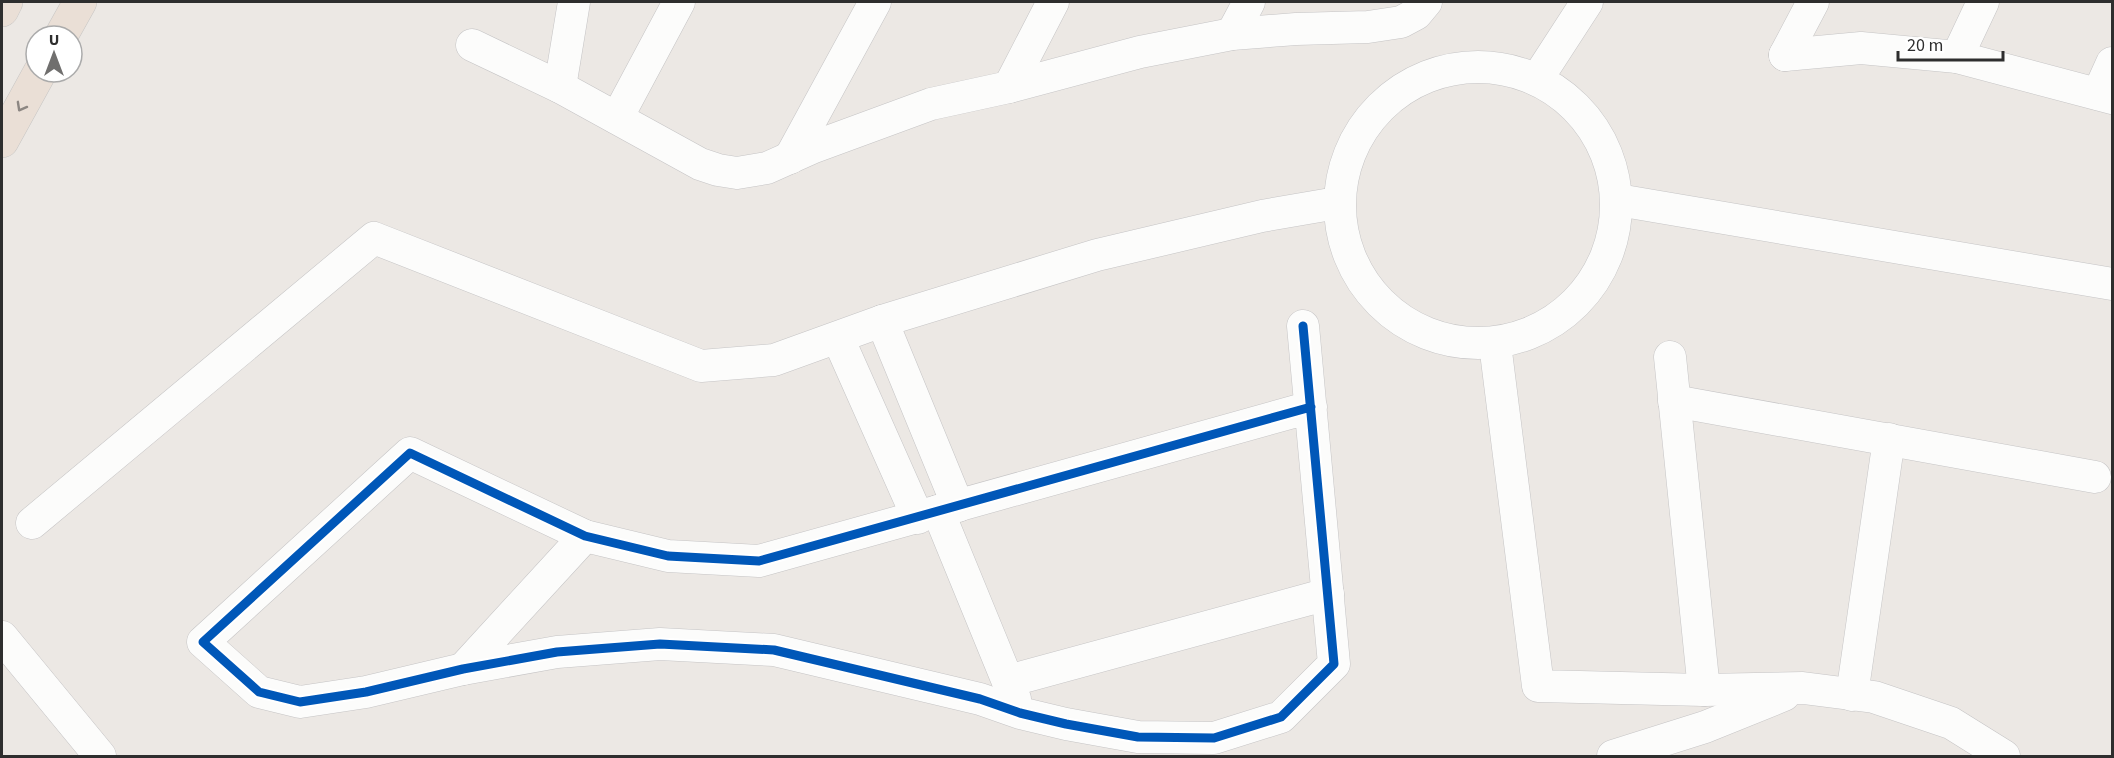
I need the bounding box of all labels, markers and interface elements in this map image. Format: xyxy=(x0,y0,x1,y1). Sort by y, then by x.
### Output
north arrow xyxy=(24,24,84,84)
scale bar xyxy=(1898,24,2003,62)
text: U xyxy=(49,29,59,51)
text: 20 m xyxy=(1907,33,1943,58)
one-way arrow xyxy=(17,101,28,111)

